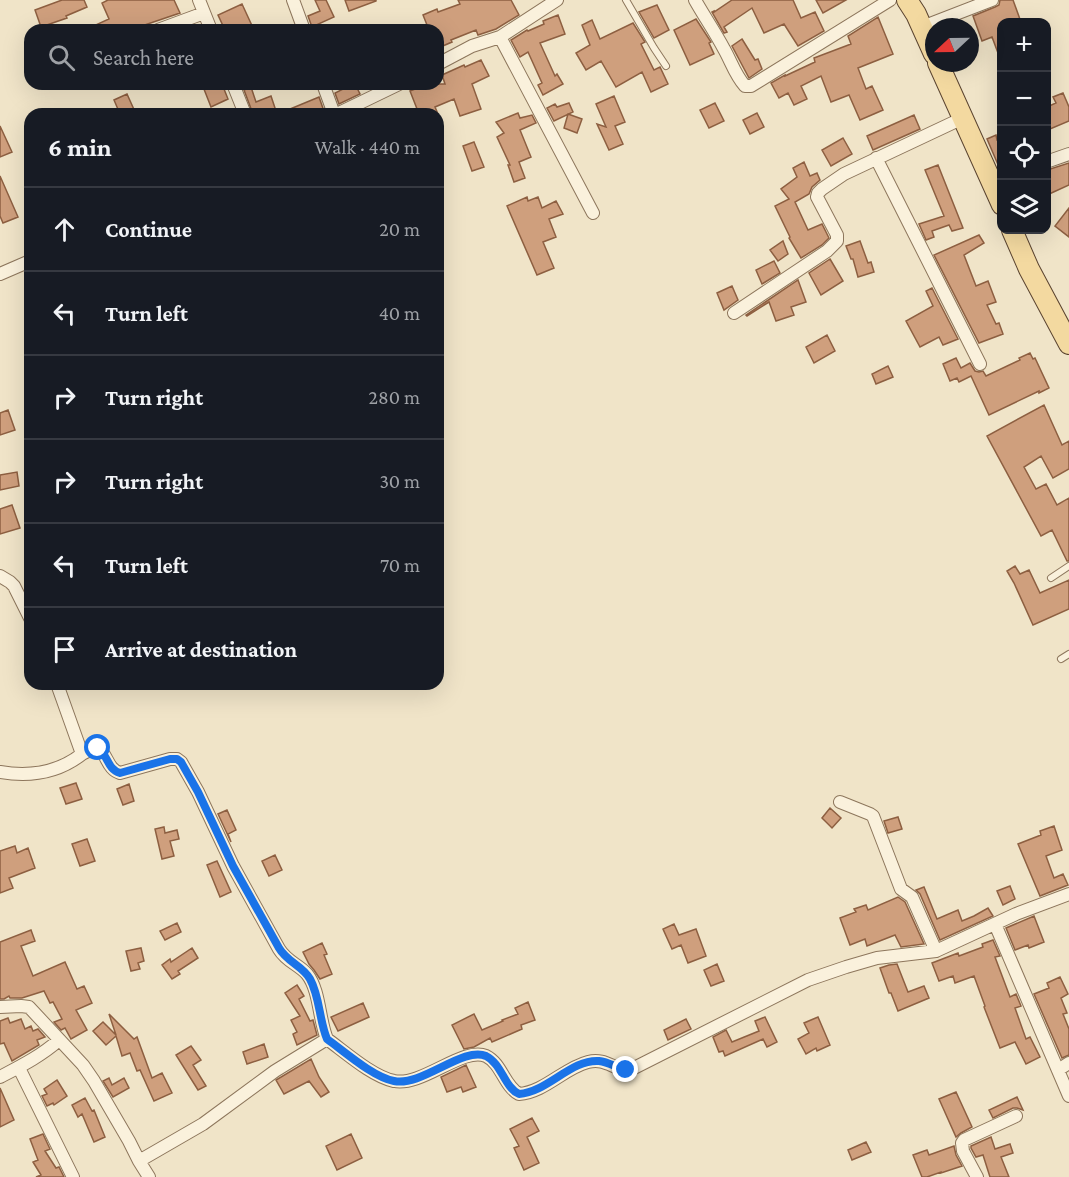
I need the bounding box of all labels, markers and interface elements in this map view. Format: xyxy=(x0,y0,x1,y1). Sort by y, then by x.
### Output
north arrow xyxy=(925,18,979,72)
map controls xyxy=(997,18,1051,234)
button: + xyxy=(997,18,1051,72)
search box xyxy=(24,24,444,90)
icon: search xyxy=(45,41,78,74)
text: Search here xyxy=(93,45,194,70)
button: − xyxy=(997,72,1051,126)
button: locate xyxy=(997,126,1051,180)
text: 6 min xyxy=(48,133,112,162)
text: Walk · 440 m xyxy=(315,136,420,158)
button: layers xyxy=(997,180,1051,234)
icon: ahead xyxy=(48,213,81,246)
text: Continue xyxy=(105,217,192,242)
text: 20 m xyxy=(379,218,420,240)
icon: left xyxy=(48,297,81,330)
text: Turn left xyxy=(105,301,188,326)
text: 40 m xyxy=(379,302,420,324)
icon: right xyxy=(48,381,81,414)
text: Turn right xyxy=(105,385,203,410)
text: 280 m xyxy=(369,386,420,408)
icon: right xyxy=(48,465,81,498)
text: Turn right xyxy=(105,469,203,494)
text: 30 m xyxy=(379,470,420,492)
icon: left xyxy=(48,549,81,582)
text: Turn left xyxy=(105,553,188,578)
text: 70 m xyxy=(380,554,420,576)
icon: arrive xyxy=(48,633,81,666)
text: Arrive at destination xyxy=(105,637,297,662)
route start xyxy=(84,734,110,760)
route end xyxy=(612,1056,638,1082)

